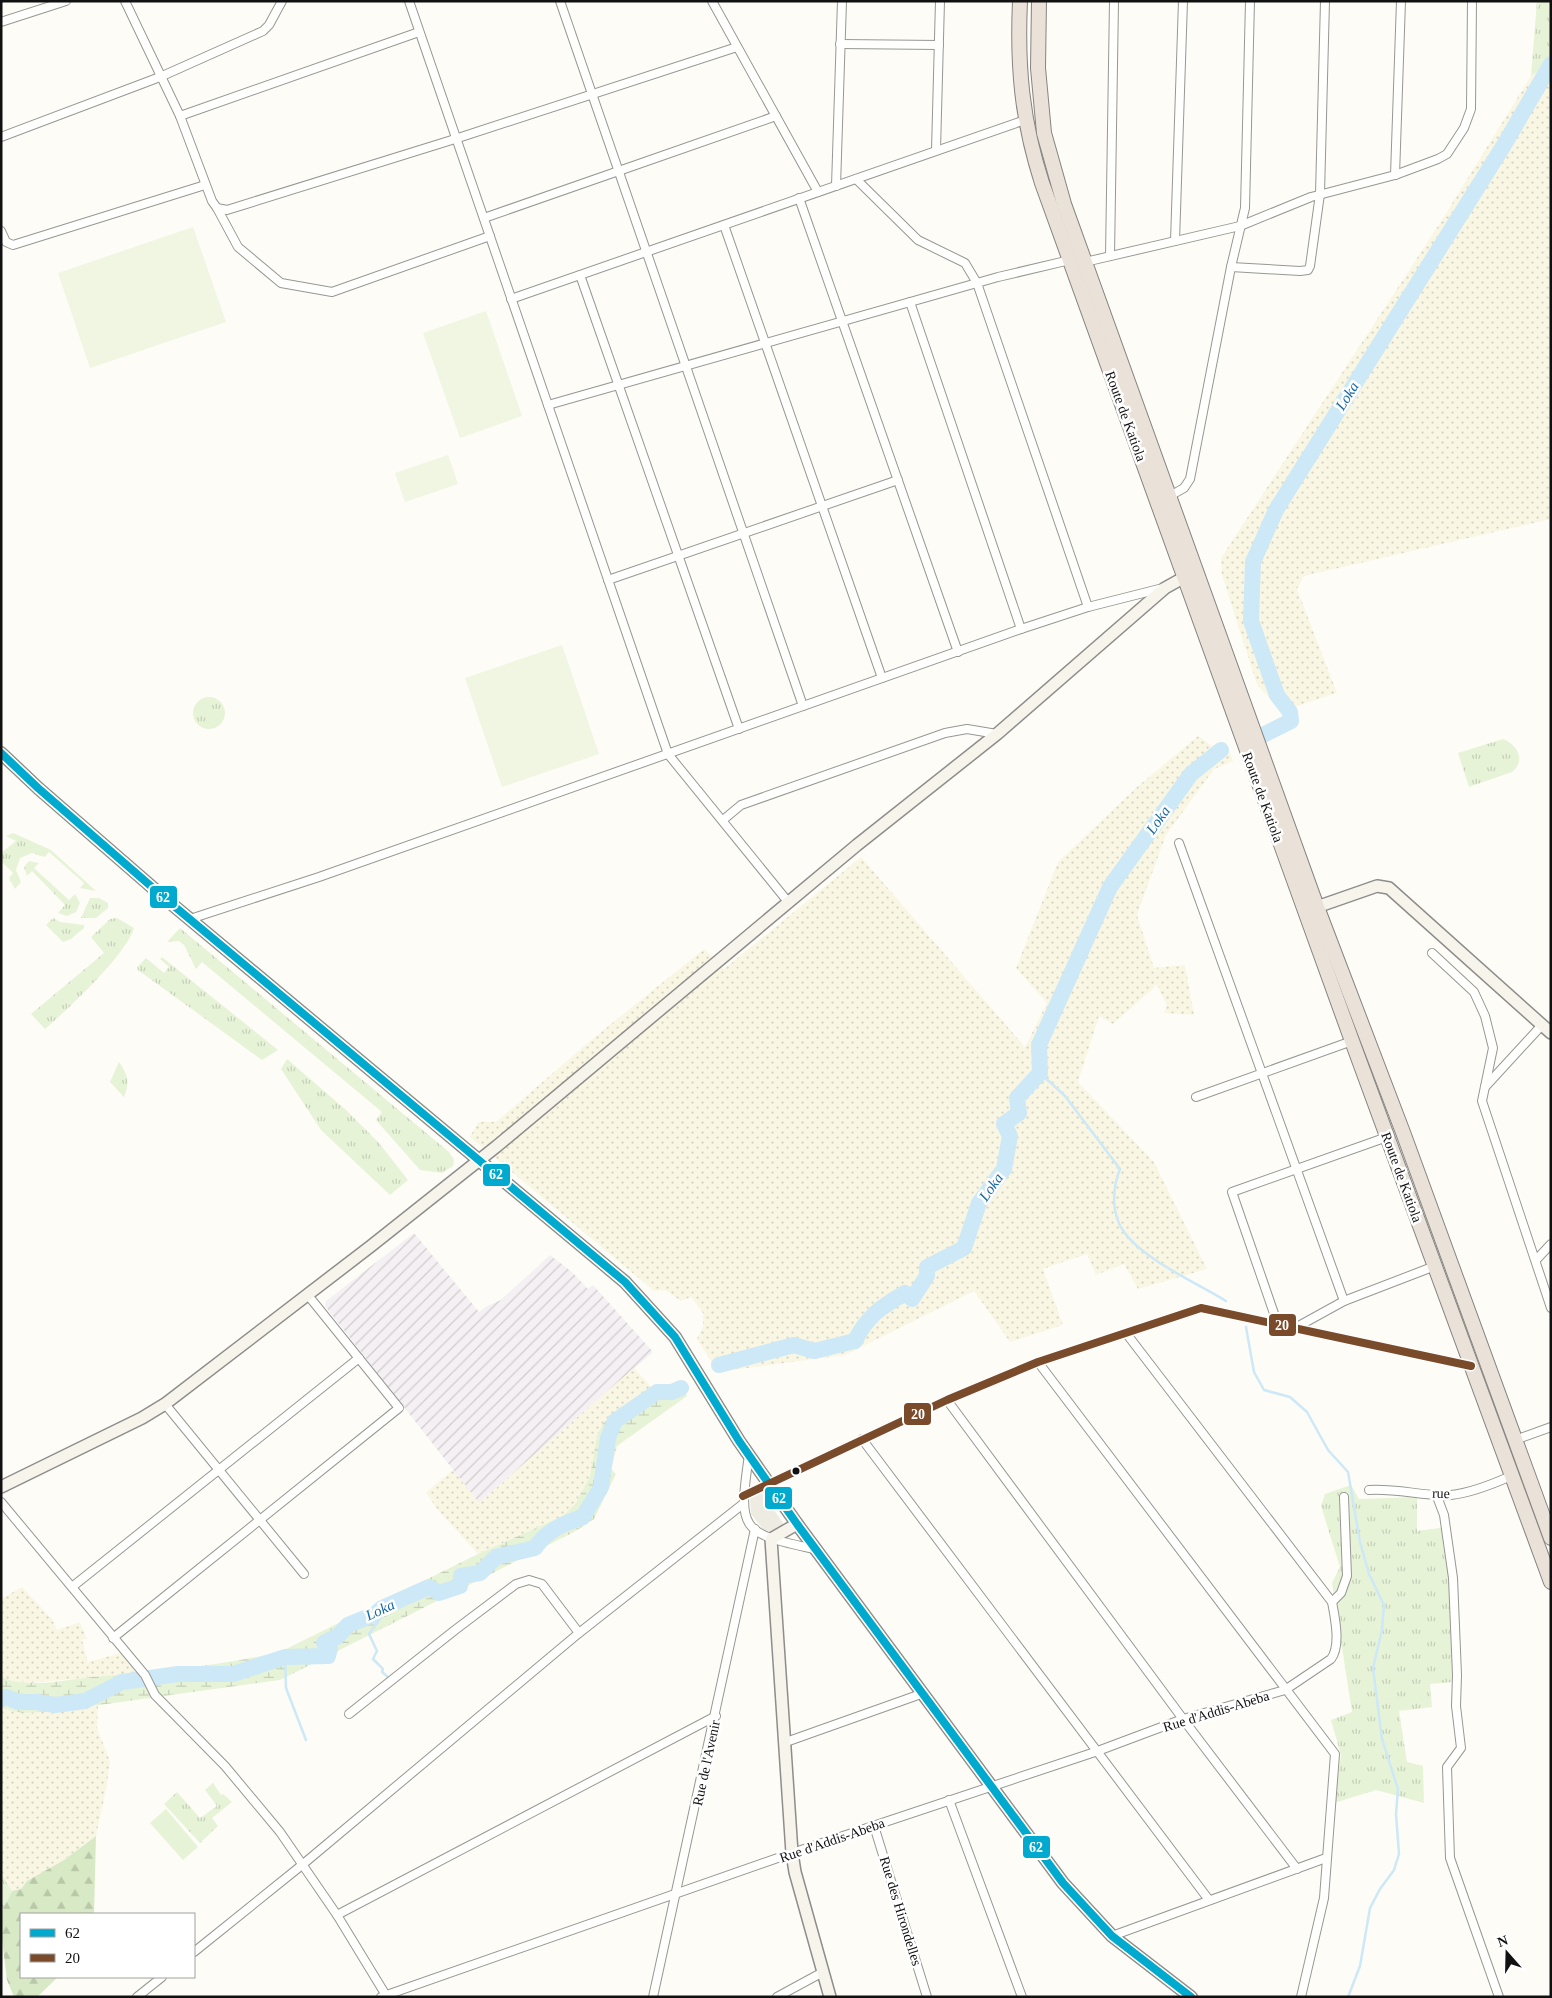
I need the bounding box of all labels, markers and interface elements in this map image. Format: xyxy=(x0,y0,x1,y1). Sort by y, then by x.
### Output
street label: Route de Katiola xyxy=(1102,369,1149,464)
water label: Loka xyxy=(1332,379,1362,414)
street label: Route de Katiola xyxy=(1239,750,1286,845)
water label: Loka xyxy=(1142,803,1173,838)
line badge: 62 xyxy=(149,885,178,909)
text: 62 xyxy=(156,890,170,905)
street label: Route de Katiola xyxy=(1378,1130,1425,1225)
line badge: 62 xyxy=(482,1163,511,1187)
text: 62 xyxy=(489,1167,503,1182)
water label: Loka xyxy=(975,1170,1006,1205)
line badge: 20 xyxy=(1268,1313,1297,1337)
text: 20 xyxy=(1275,1318,1289,1333)
line badge: 20 xyxy=(903,1402,932,1426)
text: 20 xyxy=(911,1407,925,1422)
unlabelled marker xyxy=(791,1466,801,1476)
line badge: 62 xyxy=(764,1486,793,1510)
street label: rue xyxy=(1432,1486,1450,1501)
text: 62 xyxy=(772,1491,786,1506)
water label: Loka xyxy=(362,1596,397,1624)
street label: Rue d'Addis-Abeba xyxy=(1161,1688,1272,1735)
street label: Rue de l'Avenir xyxy=(690,1719,723,1807)
street label: Rue d'Addis-Abeba xyxy=(778,1815,887,1866)
line badge: 62 xyxy=(1022,1835,1051,1859)
text: 62 xyxy=(1029,1840,1043,1855)
street label: Rue des Hirondelles xyxy=(877,1855,924,1968)
legend xyxy=(20,1913,195,1978)
text: 62 xyxy=(65,1925,80,1941)
north arrow xyxy=(1482,1928,1532,1978)
text: N xyxy=(1495,1932,1510,1950)
text: 20 xyxy=(65,1950,80,1966)

